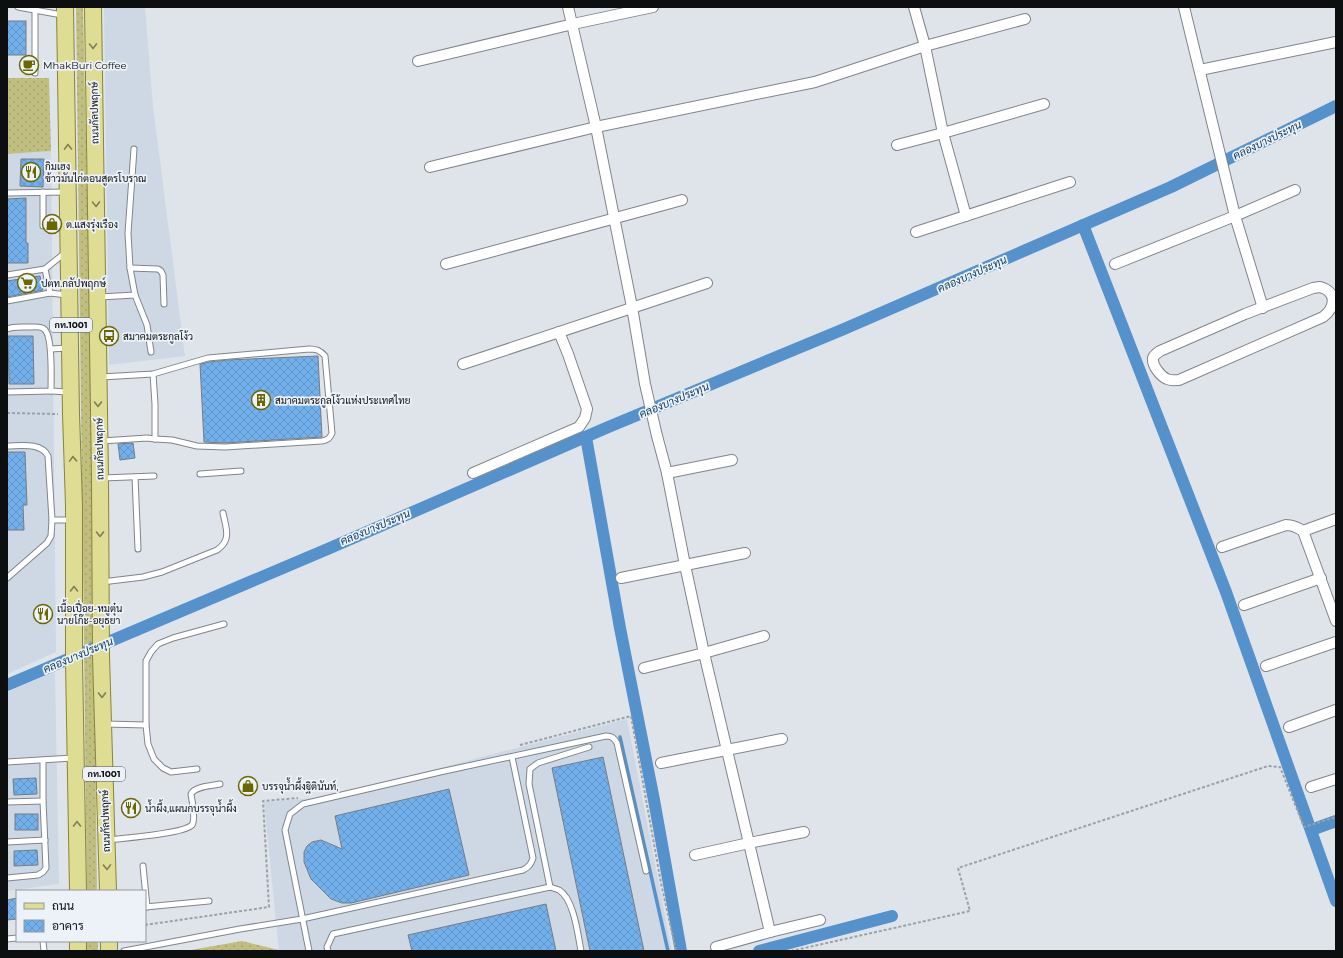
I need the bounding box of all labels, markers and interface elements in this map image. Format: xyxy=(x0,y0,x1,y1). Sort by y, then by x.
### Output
one-way arrow xyxy=(89,43,97,49)
cafe icon: MhakBuri Coffee xyxy=(18,54,40,76)
place label: MhakBuri Coffee xyxy=(43,59,127,72)
street label: ถนนกัลปพฤกษ์ xyxy=(86,82,102,144)
water label: คลองบางประทุน xyxy=(1230,117,1304,164)
one-way arrow xyxy=(64,144,72,150)
place label: กิมเฮง ข้าวมันไก่ตอนสูตรโบราณ xyxy=(45,160,146,186)
restaurant icon: กิมเฮง ข้าวมันไก่ตอนสูตรโบราณ xyxy=(20,161,42,183)
one-way arrow xyxy=(91,201,100,207)
shop icon: ต.แสงรุ่งเรือง xyxy=(41,213,63,235)
place label: ต.แสงรุ่งเรือง xyxy=(66,218,118,232)
water label: คลองบางประทุน xyxy=(935,252,1010,297)
supermarket icon: ปตท.กลัปพฤกษ์ xyxy=(16,272,38,294)
place label: ปตท.กลัปพฤกษ์ xyxy=(41,276,106,290)
road number: กท.1001 xyxy=(50,318,92,332)
bus stop icon: สมาคมตระกูลโง้ว xyxy=(98,325,120,347)
place label: สมาคมตระกูลโง้ว xyxy=(123,330,193,344)
water label: คลองบางประทุน xyxy=(637,379,712,423)
building icon: สมาคมตระกูลโง้วแห่งประเทศไทย xyxy=(250,389,272,411)
place label: สมาคมตระกูลโง้วแห่งประเทศไทย xyxy=(275,394,411,408)
one-way arrow xyxy=(94,401,102,407)
street label: ถนนกัลปพฤกษ์ xyxy=(91,418,107,480)
one-way arrow xyxy=(69,456,78,462)
water label: คลองบางประทุน xyxy=(338,506,413,550)
one-way arrow xyxy=(96,531,104,537)
one-way arrow xyxy=(70,586,78,592)
place label: เนื้อเปื่อย-หมูตุ๋น นายโก๊ะ-อยุธยา xyxy=(57,599,122,628)
restaurant icon: เนื้อเปื่อย-หมูตุ๋น นายโก๊ะ-อยุธยา xyxy=(32,603,54,625)
water label: คลองบางประทุน xyxy=(41,634,116,678)
one-way arrow xyxy=(98,692,106,698)
road number: กท.1001 xyxy=(83,767,125,781)
shop icon: บรรจุน้ำผึ้งฐิตินันท์, xyxy=(237,775,259,797)
place label: บรรจุน้ำผึ้งฐิตินันท์, xyxy=(262,777,339,794)
street label: ถนนกัลปพฤกษ์ xyxy=(97,789,113,852)
restaurant icon: น้ำผึ้ง,แผนกบรรจุน้ำผึ้ง xyxy=(120,797,142,819)
place label: น้ำผึ้ง,แผนกบรรจุน้ำผึ้ง xyxy=(145,799,237,816)
one-way arrow xyxy=(73,821,81,827)
one-way arrow xyxy=(103,864,111,870)
legend xyxy=(16,890,146,942)
text: ถนน xyxy=(52,898,75,913)
text: อาคาร xyxy=(52,918,84,933)

